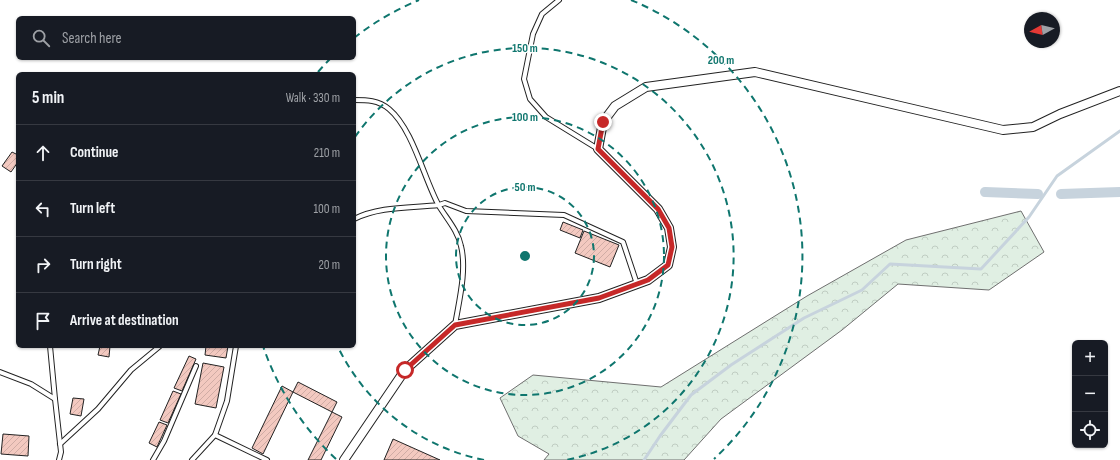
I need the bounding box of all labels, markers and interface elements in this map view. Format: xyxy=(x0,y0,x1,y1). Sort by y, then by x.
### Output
north arrow xyxy=(1024,12,1060,48)
search box xyxy=(16,16,356,60)
icon: search xyxy=(30,27,52,49)
text: Search here xyxy=(62,29,122,48)
text: 150 m xyxy=(512,41,538,56)
text: 200 m xyxy=(708,53,734,68)
text: 5 min xyxy=(32,88,64,108)
text: Walk · 330 m xyxy=(286,90,340,106)
text: 100 m xyxy=(512,110,538,125)
route end xyxy=(594,113,612,131)
icon: ahead xyxy=(32,142,54,164)
text: Continue xyxy=(70,143,119,162)
text: 210 m xyxy=(314,145,340,161)
text: 50 m xyxy=(515,180,535,195)
icon: left xyxy=(32,198,54,220)
text: Turn left xyxy=(70,199,115,218)
text: 100 m xyxy=(313,201,340,217)
centre of rings xyxy=(518,249,532,263)
icon: right xyxy=(32,254,54,276)
text: Turn right xyxy=(70,255,122,274)
text: 20 m xyxy=(318,257,340,273)
icon: arrive xyxy=(32,310,54,332)
text: Arrive at destination xyxy=(70,311,179,330)
map controls xyxy=(1072,340,1108,448)
button: + xyxy=(1072,340,1108,376)
route start xyxy=(396,361,414,379)
button: − xyxy=(1072,376,1108,412)
button: locate xyxy=(1072,412,1108,448)

